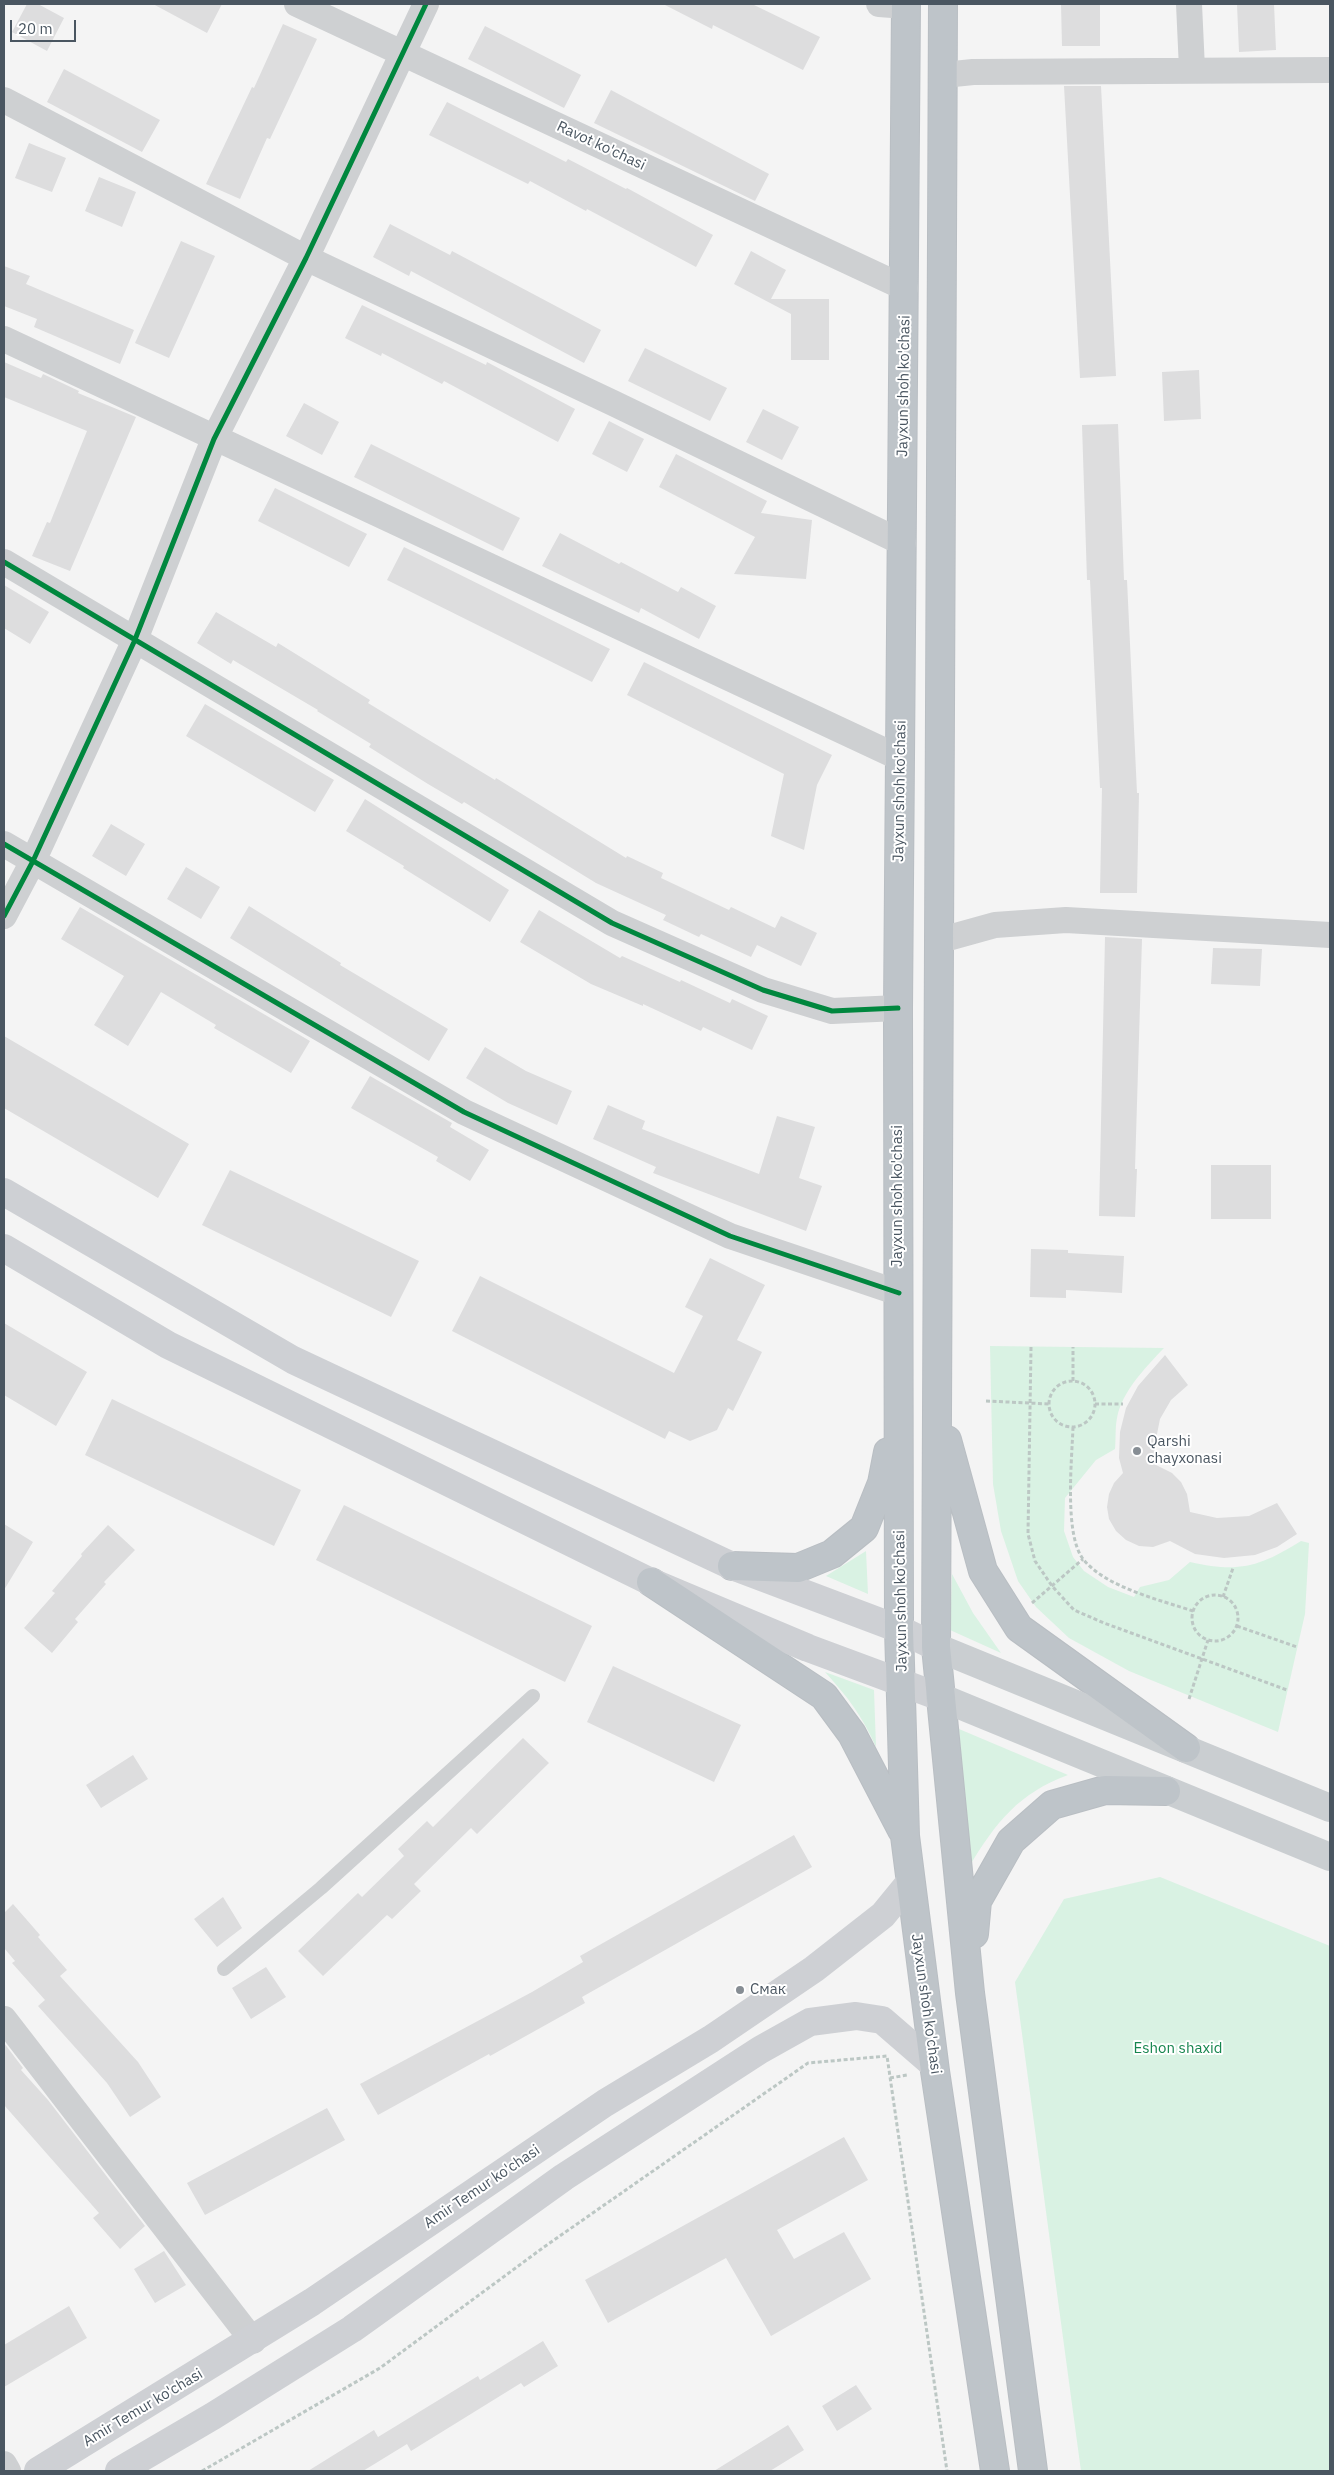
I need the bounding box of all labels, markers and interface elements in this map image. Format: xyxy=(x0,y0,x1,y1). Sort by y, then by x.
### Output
scale bar xyxy=(12,10,79,42)
text: 20 m xyxy=(18,19,53,38)
street label: Ravot ko'chasi xyxy=(554,118,648,174)
street label: Jayxun shoh ko'chasi xyxy=(894,315,914,457)
street label: Jayxun shoh ko'chasi xyxy=(890,720,910,862)
street label: Jayxun shoh ko'chasi xyxy=(889,1125,907,1267)
place label: Qarshi chayxonasi xyxy=(1147,1433,1222,1468)
marker: Qarshi chayxonasi xyxy=(1131,1445,1143,1457)
street label: Jayxun shoh ko'chasi xyxy=(891,1530,911,1672)
street label: Jayxun shoh ko'chasi xyxy=(907,1933,945,2075)
place label: Смак xyxy=(750,1981,786,1999)
marker: Смак xyxy=(734,1984,746,1996)
park label: Eshon shaxid xyxy=(1134,2040,1222,2058)
street label: Amir Temur ko'chasi xyxy=(421,2141,543,2233)
street label: Amir Temur ko'chasi xyxy=(80,2365,206,2451)

